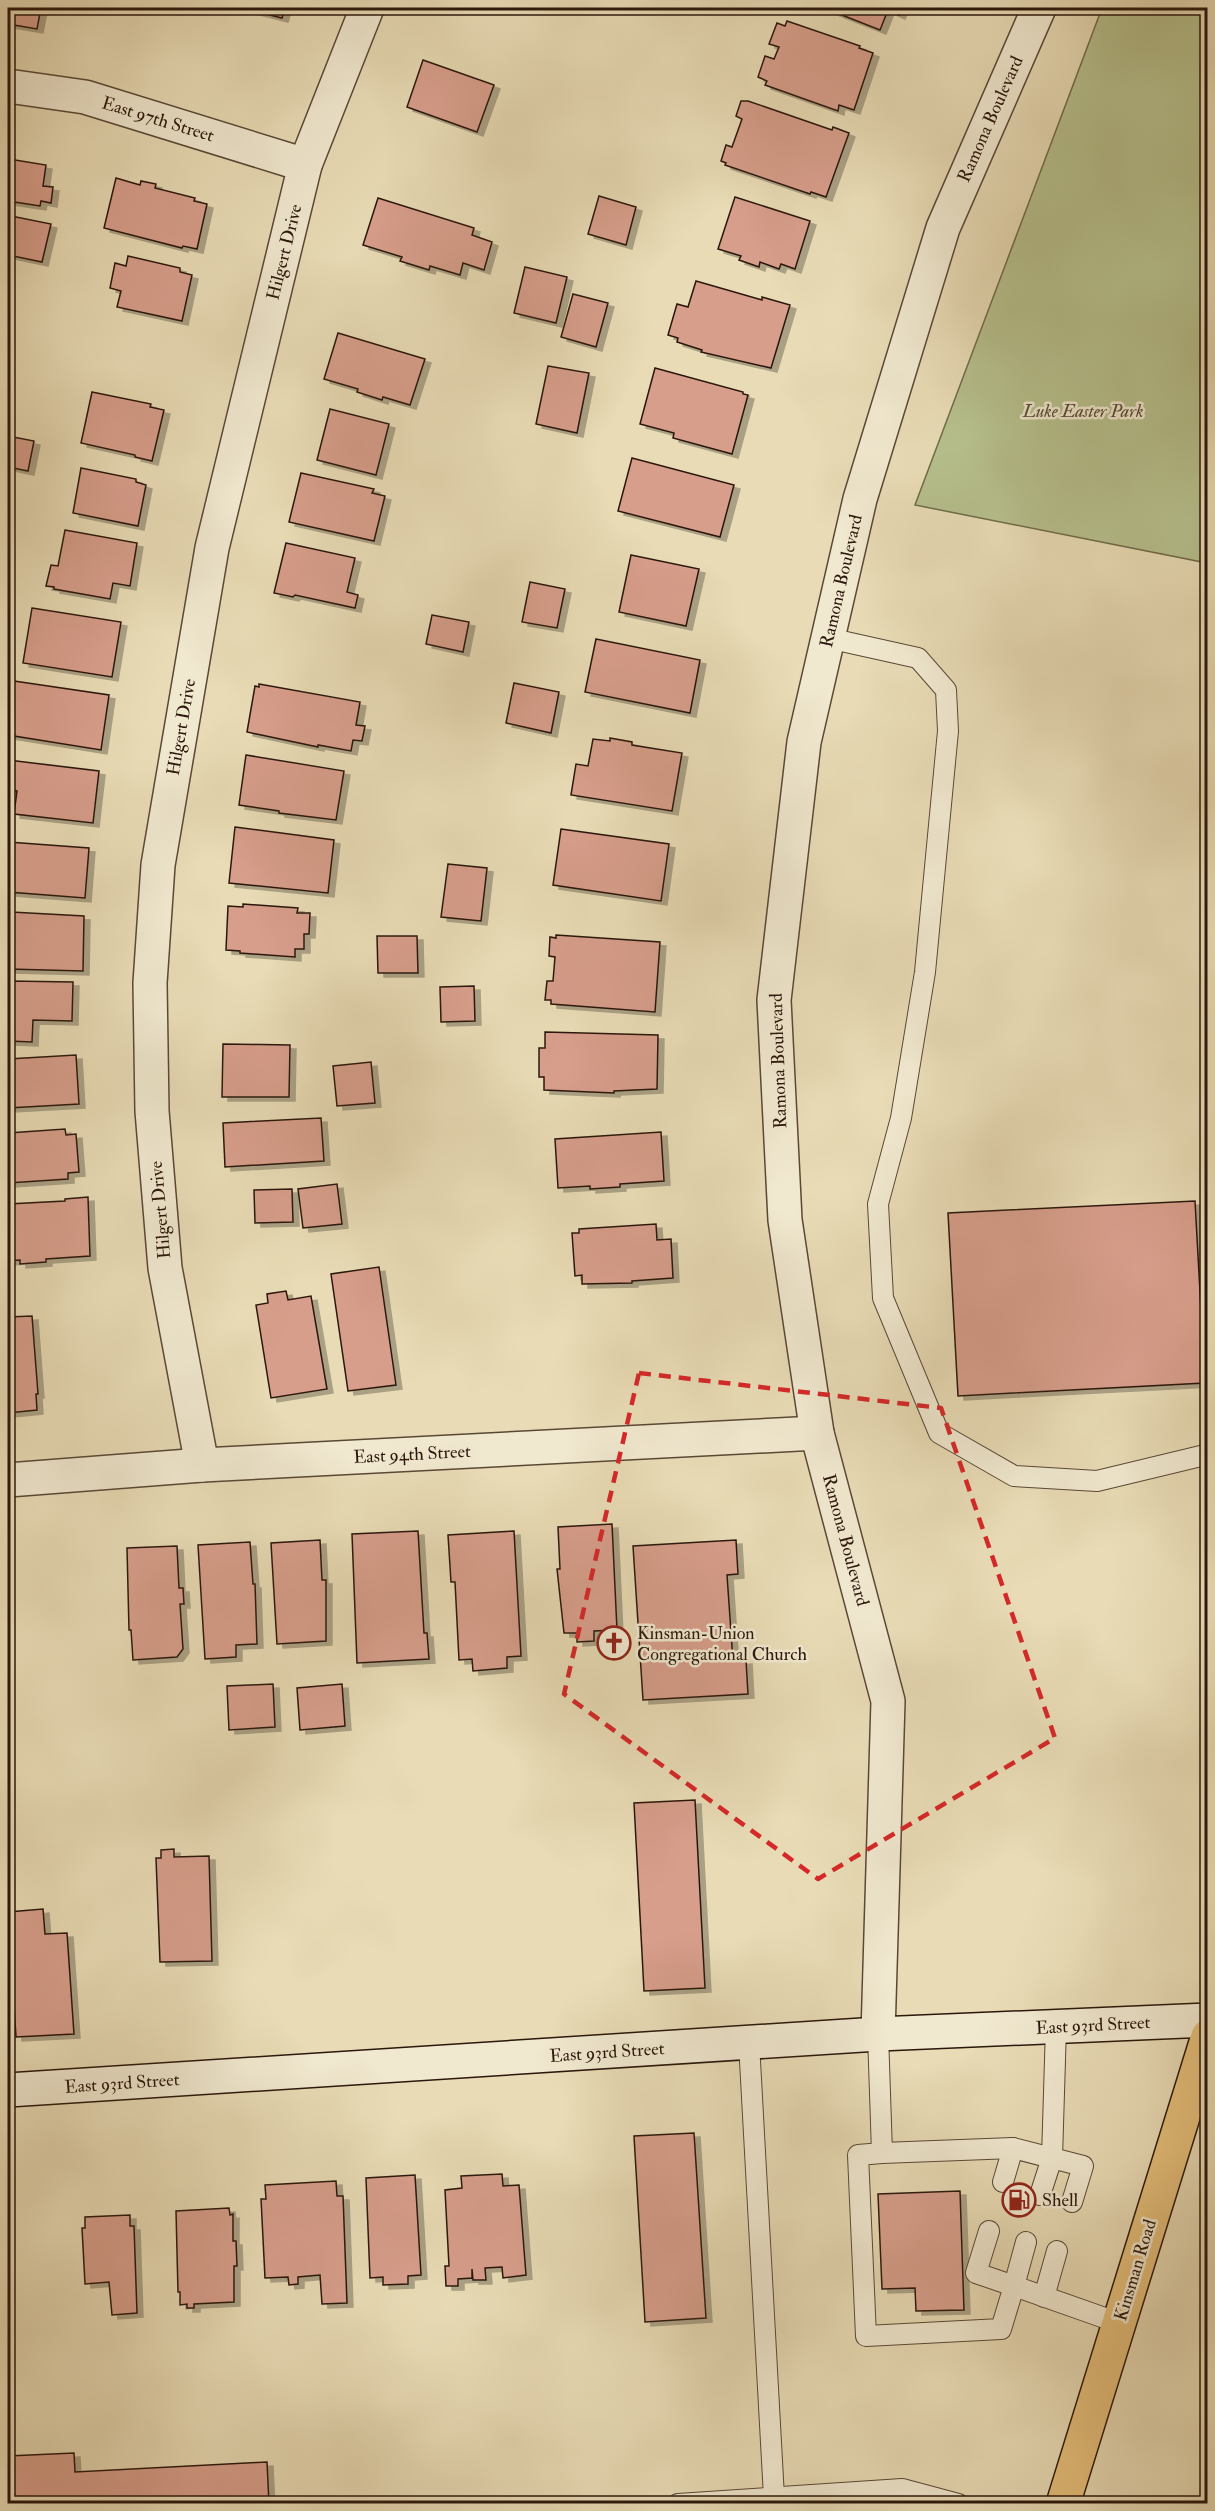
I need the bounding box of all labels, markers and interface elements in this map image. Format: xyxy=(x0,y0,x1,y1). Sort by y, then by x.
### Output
street label: Ramona Boulevard xyxy=(952,52,1029,186)
street label: East 97th Street xyxy=(99,92,217,147)
street label: Hilgert Drive xyxy=(261,201,308,302)
park label: Luke Easter Park xyxy=(1022,400,1143,423)
street label: Ramona Boulevard xyxy=(815,512,868,650)
street label: Hilgert Drive xyxy=(162,676,201,777)
street label: Ramona Boulevard xyxy=(765,993,792,1129)
street label: Hilgert Drive xyxy=(145,1160,176,1260)
street label: East 94th Street xyxy=(353,1440,471,1469)
street label: Ramona Boulevard xyxy=(817,1472,874,1609)
place label: Kinsman-Union Congregational Church xyxy=(637,1622,807,1666)
church icon: Kinsman-Union Congregational Church xyxy=(596,1625,632,1661)
street label: East 93rd Street xyxy=(1035,2011,1151,2040)
street label: East 93rd Street xyxy=(549,2037,665,2068)
street label: East 93rd Street xyxy=(64,2068,180,2099)
fuel station icon: Shell xyxy=(1001,2182,1037,2218)
place label: Shell xyxy=(1042,2189,1079,2212)
street label: Kinsman Road xyxy=(1109,2217,1162,2324)

